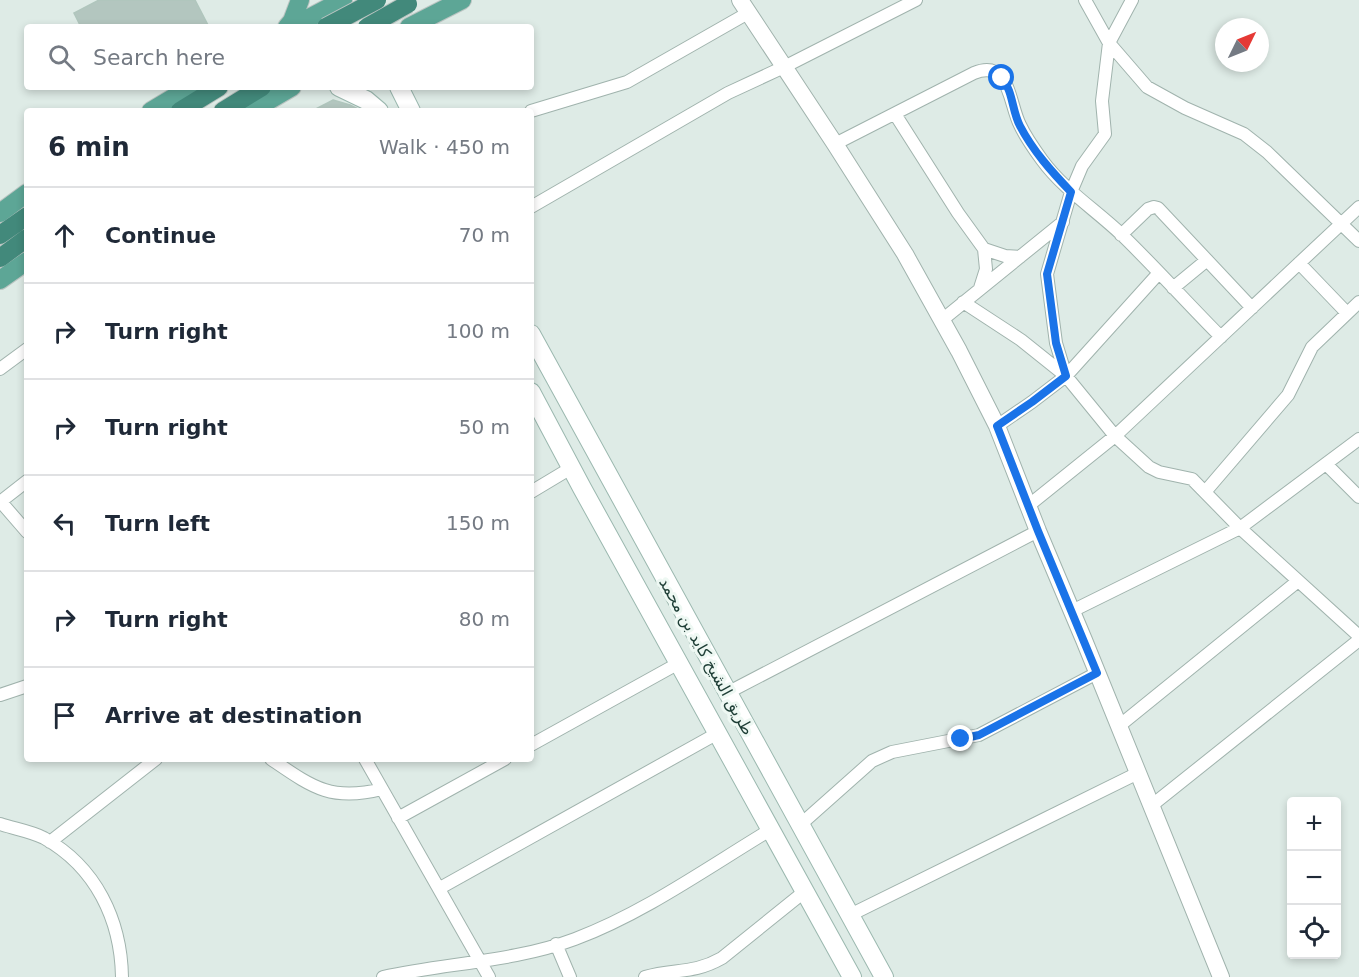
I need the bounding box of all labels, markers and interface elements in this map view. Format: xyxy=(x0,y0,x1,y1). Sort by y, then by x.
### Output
north arrow xyxy=(1215,18,1269,72)
search box xyxy=(24,24,534,90)
icon: search xyxy=(45,41,78,74)
text: Search here xyxy=(93,45,225,70)
route start xyxy=(988,64,1014,90)
text: 6 min xyxy=(48,132,130,162)
text: Walk · 450 m xyxy=(379,135,510,159)
icon: ahead xyxy=(48,219,81,252)
text: Continue xyxy=(105,223,216,248)
text: 70 m xyxy=(459,223,510,247)
icon: right xyxy=(48,315,81,348)
text: Turn right xyxy=(105,319,228,344)
text: 100 m xyxy=(446,319,510,343)
icon: right xyxy=(48,411,81,444)
text: Turn right xyxy=(105,415,228,440)
text: 50 m xyxy=(459,415,510,439)
icon: left xyxy=(48,507,81,540)
text: Turn left xyxy=(105,511,210,536)
text: 150 m xyxy=(446,511,510,535)
street label: طريق الشيخ كايد بن محمد xyxy=(654,574,758,739)
icon: right xyxy=(48,603,81,636)
text: Turn right xyxy=(105,607,228,632)
text: 80 m xyxy=(459,607,510,631)
icon: arrive xyxy=(48,699,81,732)
text: Arrive at destination xyxy=(105,703,362,728)
route end xyxy=(947,725,973,751)
map controls xyxy=(1287,797,1341,959)
button: + xyxy=(1287,797,1341,851)
button: − xyxy=(1287,851,1341,905)
button: locate xyxy=(1287,905,1341,959)

